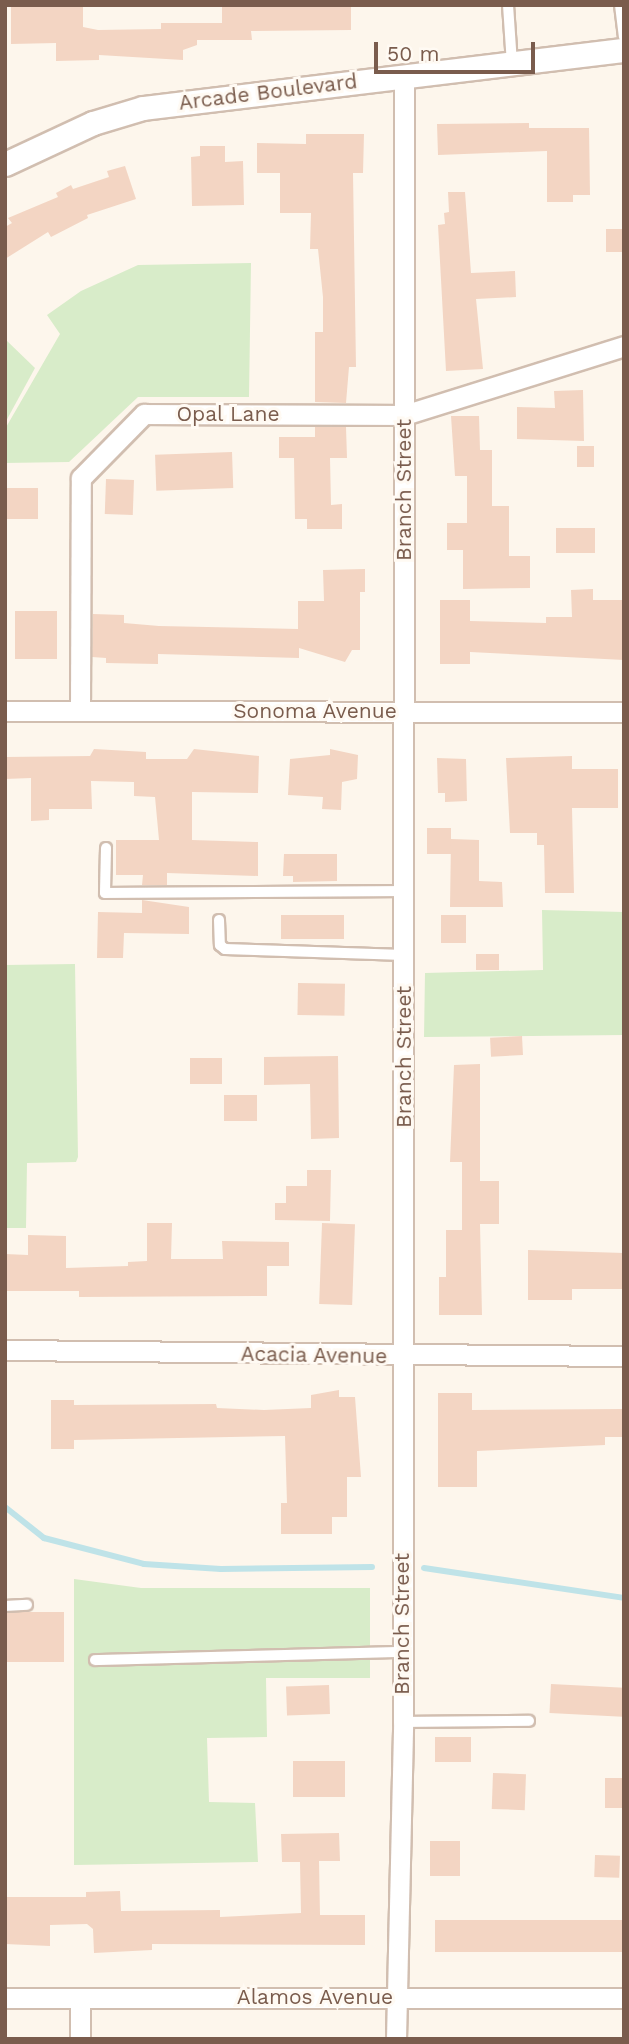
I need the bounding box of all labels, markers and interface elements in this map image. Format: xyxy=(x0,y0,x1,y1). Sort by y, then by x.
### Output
scale bar xyxy=(377,28,538,72)
text: 50 m xyxy=(387,41,439,66)
street label: Arcade Boulevard xyxy=(177,69,359,115)
street label: Opal Lane xyxy=(176,401,280,427)
street label: Branch Street xyxy=(391,419,417,561)
street label: Sonoma Avenue xyxy=(233,698,397,724)
street label: Branch Street xyxy=(391,986,417,1128)
street label: Acacia Avenue xyxy=(240,1341,388,1369)
street label: Branch Street xyxy=(389,1553,415,1695)
street label: Alamos Avenue xyxy=(236,1984,394,2010)

